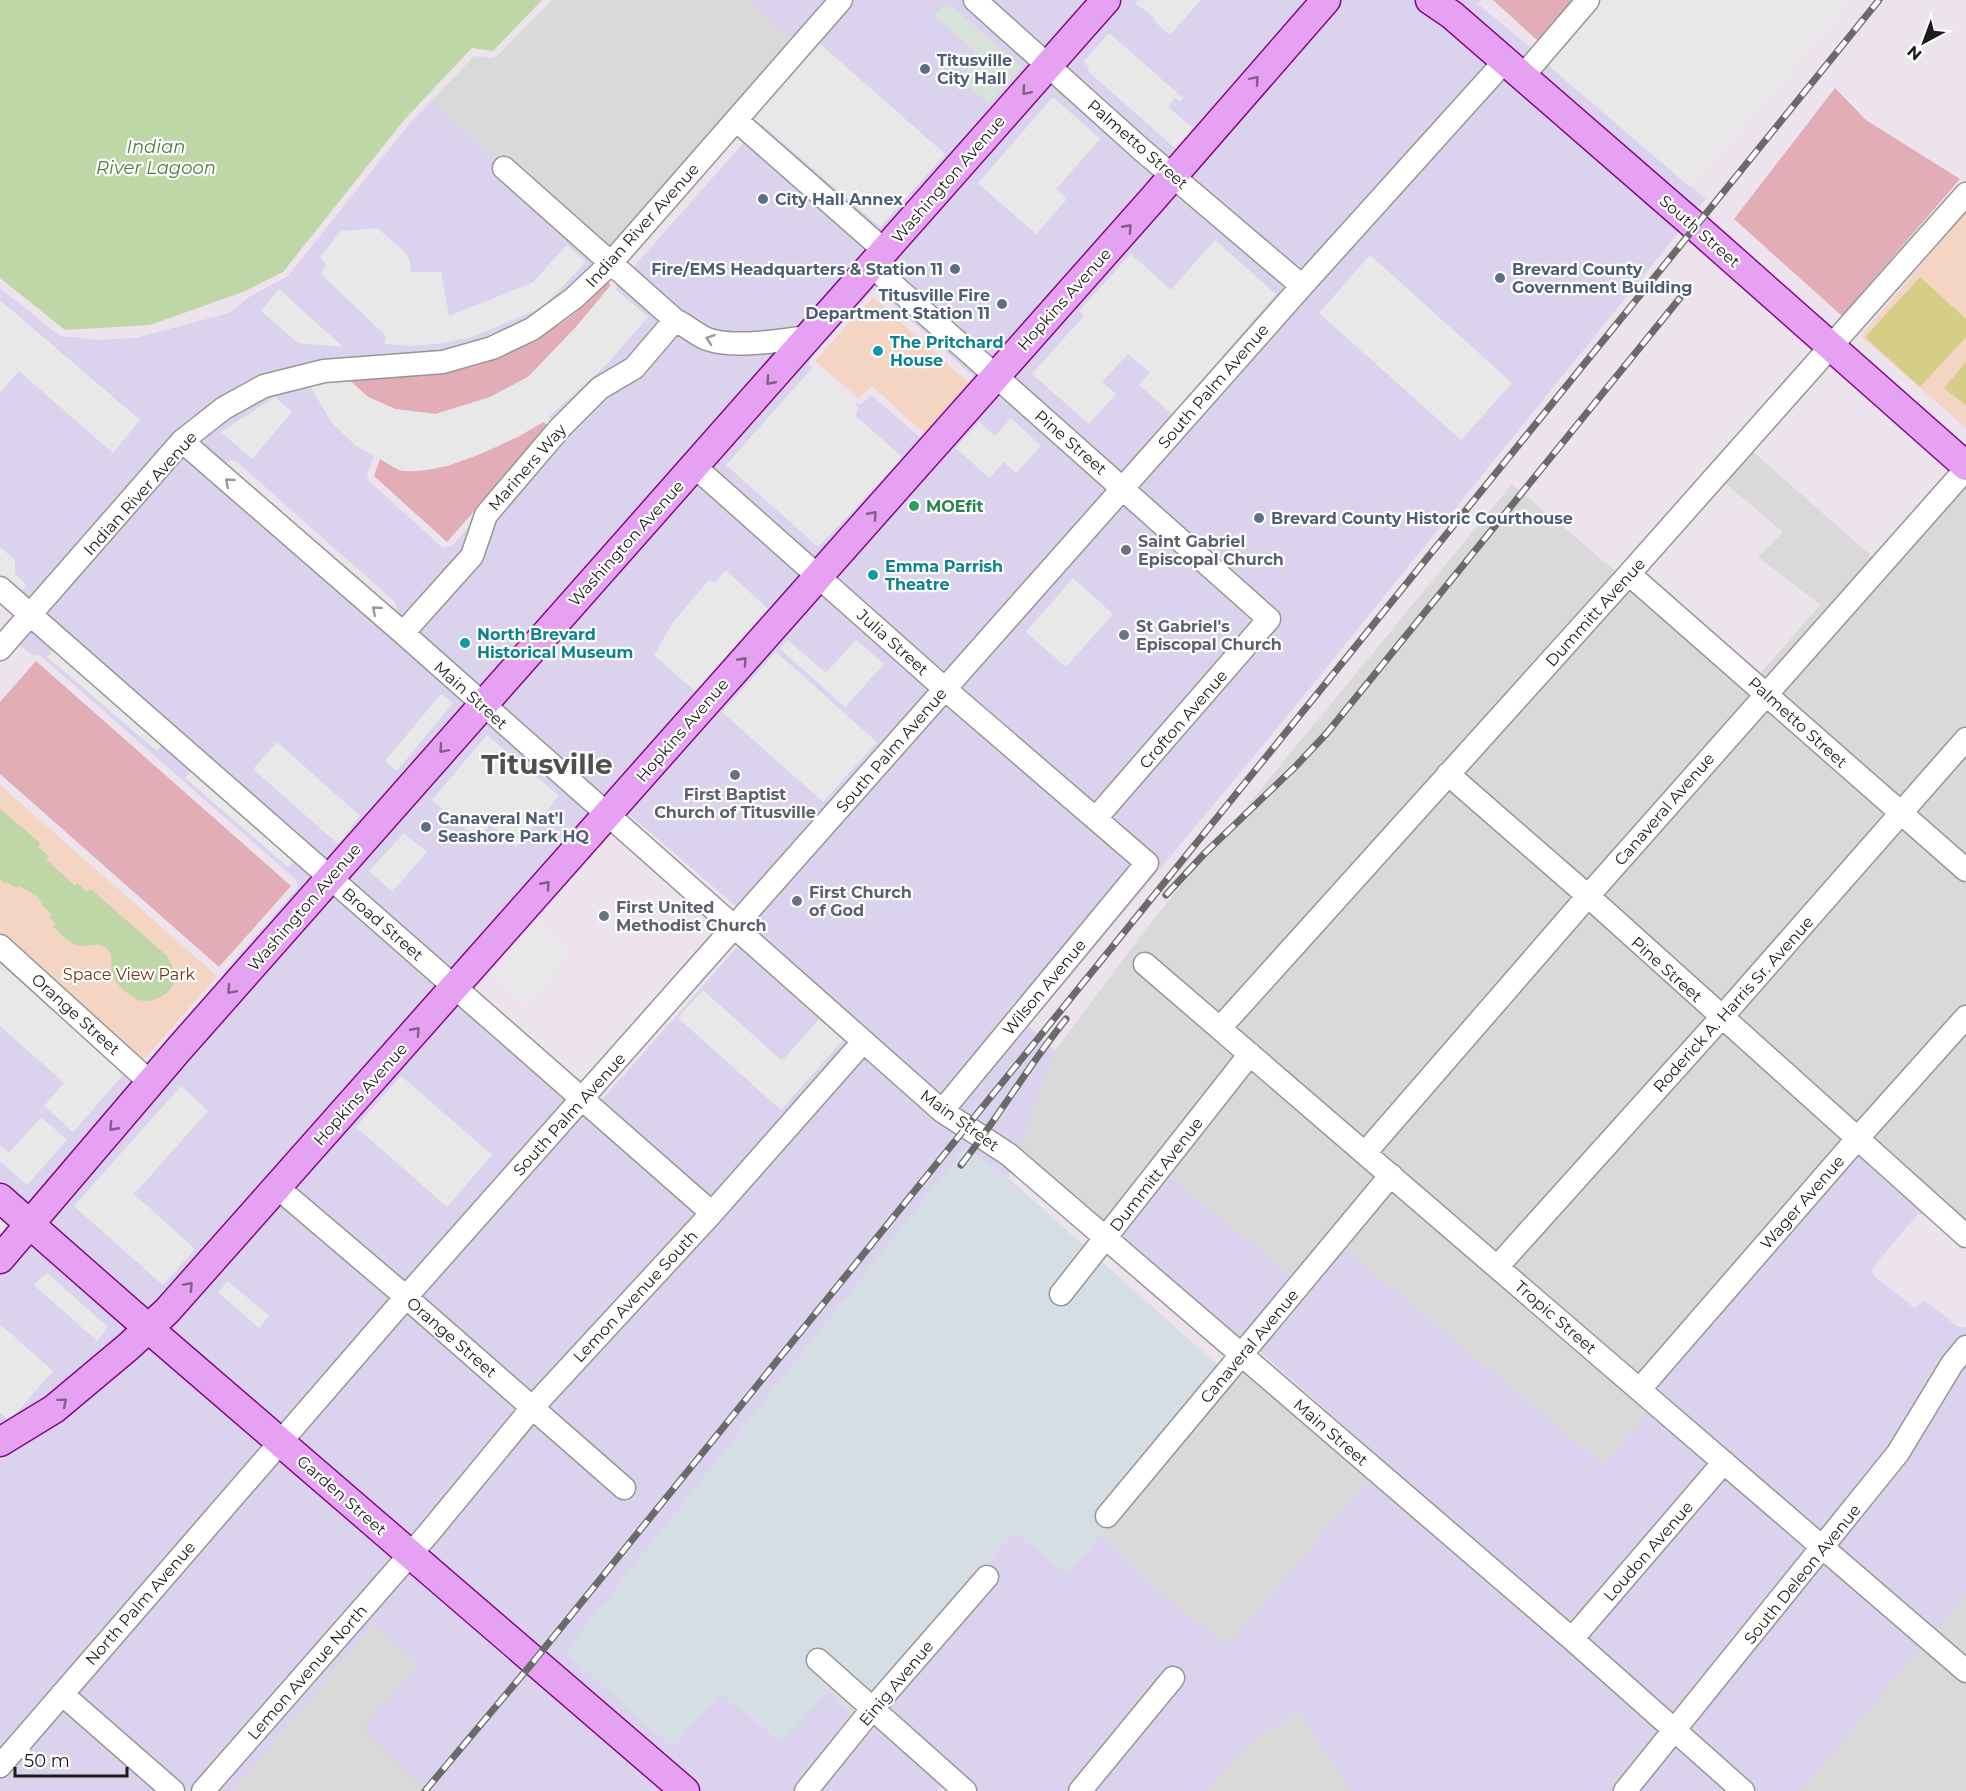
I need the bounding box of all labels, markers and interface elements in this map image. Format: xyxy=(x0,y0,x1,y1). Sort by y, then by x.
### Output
north arrow xyxy=(1894,12,1954,72)
text: N xyxy=(1903,42,1926,64)
place label: Titusville City Hall xyxy=(937,51,1012,88)
marker: Titusville City Hall xyxy=(918,62,932,76)
one-way arrow xyxy=(1248,77,1259,87)
one-way arrow xyxy=(1022,84,1033,95)
street label: Palmetto Street xyxy=(1084,96,1192,193)
street label: Washington Avenue xyxy=(888,112,1009,247)
water label: Indian River Lagoon xyxy=(96,136,216,179)
street label: Indian River Avenue xyxy=(582,159,703,291)
place label: City Hall Annex xyxy=(775,190,903,209)
street label: South Street xyxy=(1656,191,1744,272)
marker: City Hall Annex xyxy=(756,192,770,206)
one-way arrow xyxy=(1121,224,1132,235)
street label: Hopkins Avenue xyxy=(1013,244,1115,354)
place label: Fire/EMS Headquarters & Station 11 xyxy=(651,260,943,279)
place label: Brevard County Government Building xyxy=(1512,260,1692,297)
marker: Fire/EMS Headquarters & Station 11 xyxy=(948,262,962,276)
marker: Brevard County Government Building xyxy=(1493,271,1507,285)
place label: Titusville Fire Department Station 11 xyxy=(805,286,990,323)
marker: Titusville Fire Department Station 11 xyxy=(995,297,1009,311)
street label: South Palm Avenue xyxy=(1154,320,1273,452)
one-way arrow xyxy=(705,333,715,346)
place label: The Pritchard House xyxy=(890,333,1004,370)
marker: The Pritchard House xyxy=(871,344,885,358)
one-way arrow xyxy=(766,374,777,385)
street label: Pine Street xyxy=(1031,406,1111,479)
street label: Mariners Way xyxy=(484,420,570,515)
street label: Indian River Avenue xyxy=(80,427,201,559)
street label: Washington Avenue xyxy=(565,477,688,610)
one-way arrow xyxy=(225,478,236,489)
place label: MOEfit xyxy=(926,497,983,516)
marker: MOEfit xyxy=(907,499,921,513)
place label: Brevard County Historic Courthouse xyxy=(1271,509,1573,528)
one-way arrow xyxy=(866,511,877,522)
marker: Brevard County Historic Courthouse xyxy=(1252,511,1266,525)
place label: Saint Gabriel Episcopal Church xyxy=(1138,532,1284,569)
marker: Saint Gabriel Episcopal Church xyxy=(1119,543,1133,557)
street label: Dummitt Avenue xyxy=(1542,554,1649,671)
place label: Emma Parrish Theatre xyxy=(885,557,1003,594)
marker: Emma Parrish Theatre xyxy=(866,568,880,582)
street label: Julia Street xyxy=(852,605,933,680)
one-way arrow xyxy=(372,606,383,617)
place label: St Gabriel's Episcopal Church xyxy=(1136,617,1282,654)
place label: North Brevard Historical Museum xyxy=(477,625,633,662)
marker: St Gabriel's Episcopal Church xyxy=(1117,628,1131,642)
marker: North Brevard Historical Museum xyxy=(458,636,472,650)
street label: Main Street xyxy=(430,657,512,734)
one-way arrow xyxy=(736,657,747,668)
street label: Crofton Avenue xyxy=(1135,666,1231,773)
street label: Palmetto Street xyxy=(1744,673,1851,772)
street label: Hopkins Avenue xyxy=(632,675,733,786)
street label: South Palm Avenue xyxy=(832,684,951,816)
one-way arrow xyxy=(439,742,450,753)
district label: Titusville xyxy=(481,747,613,781)
street label: Canaveral Avenue xyxy=(1610,749,1718,869)
marker: First Baptist Church of Titusville xyxy=(728,768,742,782)
place label: First Baptist Church of Titusville xyxy=(654,785,816,822)
place label: Canaveral Nat'l Seashore Park HQ xyxy=(438,809,590,846)
marker: Canaveral Nat'l Seashore Park HQ xyxy=(419,820,433,834)
street label: Washington Avenue xyxy=(244,840,365,975)
one-way arrow xyxy=(539,881,550,891)
place label: First Church of God xyxy=(809,883,912,920)
street label: Broad Street xyxy=(338,884,427,965)
marker: First Church of God xyxy=(790,894,804,908)
place label: First United Methodist Church xyxy=(616,898,767,935)
marker: First United Methodist Church xyxy=(597,909,611,923)
street label: Roderick A. Harris Sr. Avenue xyxy=(1649,912,1818,1096)
street label: Pine Street xyxy=(1627,933,1706,1006)
street label: Wilson Avenue xyxy=(999,936,1090,1039)
park label: Space View Park xyxy=(63,965,196,984)
street label: Orange Street xyxy=(27,970,124,1059)
one-way arrow xyxy=(227,983,238,994)
one-way arrow xyxy=(409,1027,420,1037)
street label: Hopkins Avenue xyxy=(309,1039,411,1149)
street label: South Palm Avenue xyxy=(509,1049,630,1180)
street label: Main Street xyxy=(917,1086,1003,1156)
street label: Dummitt Avenue xyxy=(1106,1114,1207,1235)
one-way arrow xyxy=(109,1120,120,1131)
street label: Wager Avenue xyxy=(1757,1152,1848,1253)
street label: Lemon Avenue South xyxy=(569,1226,701,1366)
street label: Tropic Street xyxy=(1511,1277,1601,1358)
one-way arrow xyxy=(182,1282,193,1293)
street label: Canaveral Avenue xyxy=(1196,1285,1303,1407)
street label: Orange Street xyxy=(403,1293,501,1382)
street label: Main Street xyxy=(1290,1395,1372,1470)
one-way arrow xyxy=(56,1398,67,1409)
street label: Garden Street xyxy=(293,1451,391,1540)
street label: Loudon Avenue xyxy=(1600,1497,1697,1605)
street label: South Deleon Avenue xyxy=(1740,1501,1865,1648)
street label: North Palm Avenue xyxy=(81,1538,199,1669)
street label: Lemon Avenue North xyxy=(244,1601,371,1744)
street label: Einig Avenue xyxy=(855,1637,938,1730)
scale bar xyxy=(15,1740,128,1778)
text: 50 m xyxy=(24,1750,70,1772)

